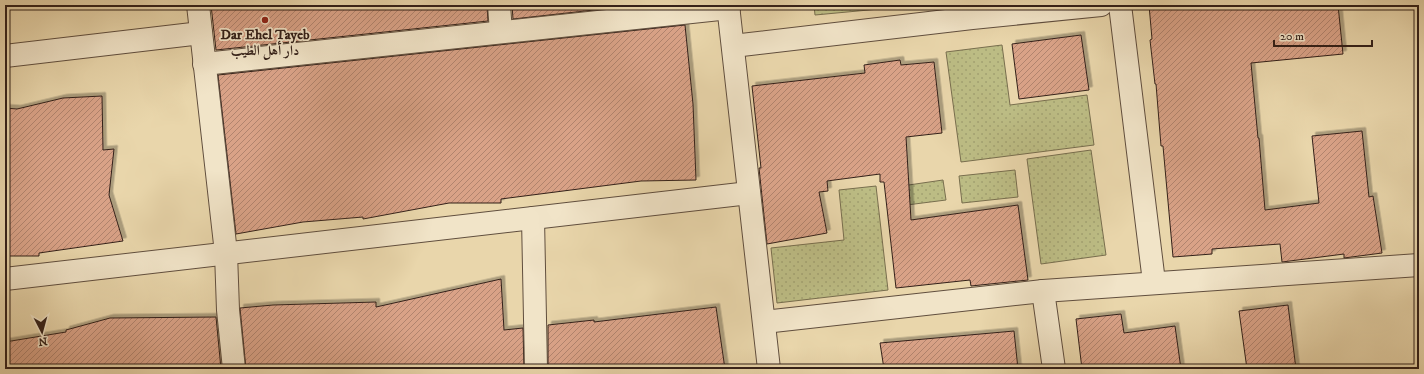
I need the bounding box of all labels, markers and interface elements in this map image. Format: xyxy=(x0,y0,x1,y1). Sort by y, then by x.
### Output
marker: Dar Ehel Tayeb دار أهل الطيب xyxy=(260,15,270,25)
scale bar xyxy=(1274,22,1372,48)
place label: Dar Ehel Tayeb دار أهل الطيب xyxy=(220,26,310,60)
text: 20 m xyxy=(1280,29,1304,44)
north arrow xyxy=(22,312,62,352)
text: N xyxy=(38,334,48,348)

